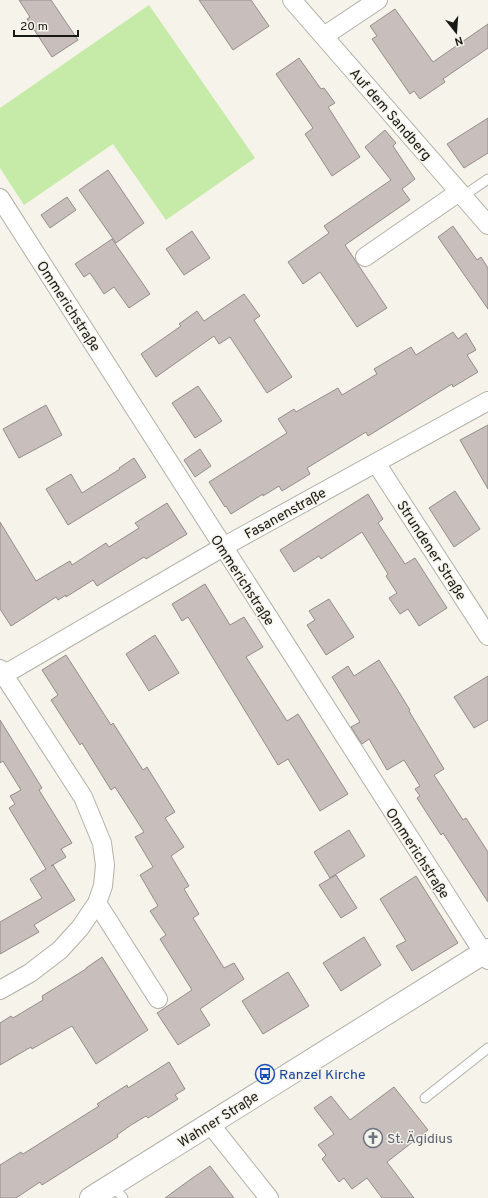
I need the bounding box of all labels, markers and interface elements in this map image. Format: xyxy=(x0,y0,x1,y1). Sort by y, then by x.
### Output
scale bar xyxy=(14,12,78,38)
north arrow xyxy=(436,12,476,52)
text: 20 m xyxy=(20,19,48,35)
text: N xyxy=(453,33,464,48)
street label: Auf dem Sandberg xyxy=(345,65,435,165)
street label: Ommerichstraße xyxy=(32,258,103,355)
street label: Fasanenstraße xyxy=(242,485,330,544)
street label: Strundener Straße xyxy=(392,498,469,604)
street label: Ommerichstraße xyxy=(206,532,277,629)
street label: Ommerichstraße xyxy=(381,805,452,902)
bus stop icon: Ranzel Kirche xyxy=(254,1063,276,1085)
place label: Ranzel Kirche xyxy=(279,1067,366,1084)
street label: Wahner Straße xyxy=(175,1089,262,1152)
church icon: St. Ägidius xyxy=(362,1127,384,1149)
place label: St. Ägidius xyxy=(387,1130,453,1148)

